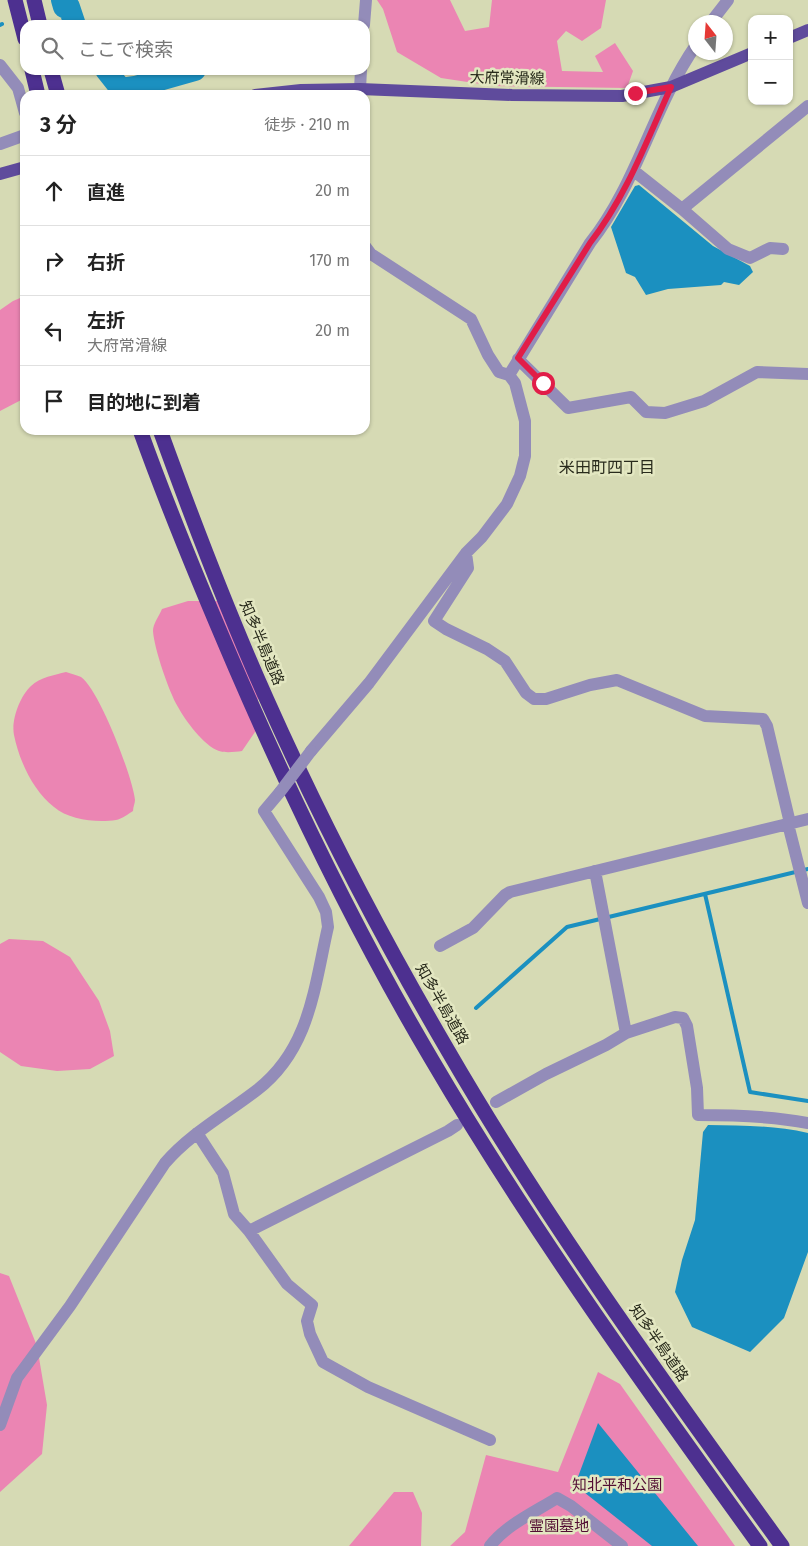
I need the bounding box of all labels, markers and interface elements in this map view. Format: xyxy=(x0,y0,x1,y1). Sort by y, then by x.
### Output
north arrow xyxy=(688,15,733,60)
map controls xyxy=(748,15,793,105)
button: + xyxy=(748,15,793,60)
search box xyxy=(20,20,370,75)
icon: search xyxy=(38,34,66,62)
text: ここで検索 xyxy=(78,38,173,61)
button: − xyxy=(748,60,793,105)
street label: 大府常滑線 xyxy=(469,68,545,88)
route end xyxy=(624,82,647,105)
text: 3 分 xyxy=(40,112,77,138)
text: 徒歩 · 210 m xyxy=(264,115,350,134)
icon: ahead xyxy=(40,177,68,205)
text: 直進 xyxy=(87,181,125,204)
text: 20 m xyxy=(315,181,350,200)
icon: right xyxy=(40,247,68,275)
text: 右折 xyxy=(87,251,125,274)
text: 170 m xyxy=(309,251,350,270)
text: 左折 xyxy=(87,309,125,332)
icon: left xyxy=(40,317,68,345)
text: 20 m xyxy=(315,321,350,340)
text: 大府常滑線 xyxy=(87,336,167,355)
route start xyxy=(532,372,555,395)
icon: arrive xyxy=(40,387,68,415)
text: 目的地に到着 xyxy=(87,391,201,414)
district label: 米田町四丁目 xyxy=(559,458,655,477)
street label: 知多半島道路 xyxy=(236,598,288,688)
street label: 知多半島道路 xyxy=(412,961,472,1047)
street label: 知多半島道路 xyxy=(626,1301,692,1385)
park label: 知北平和公園 xyxy=(572,1476,662,1494)
park label: 霊園墓地 xyxy=(529,1517,589,1535)

